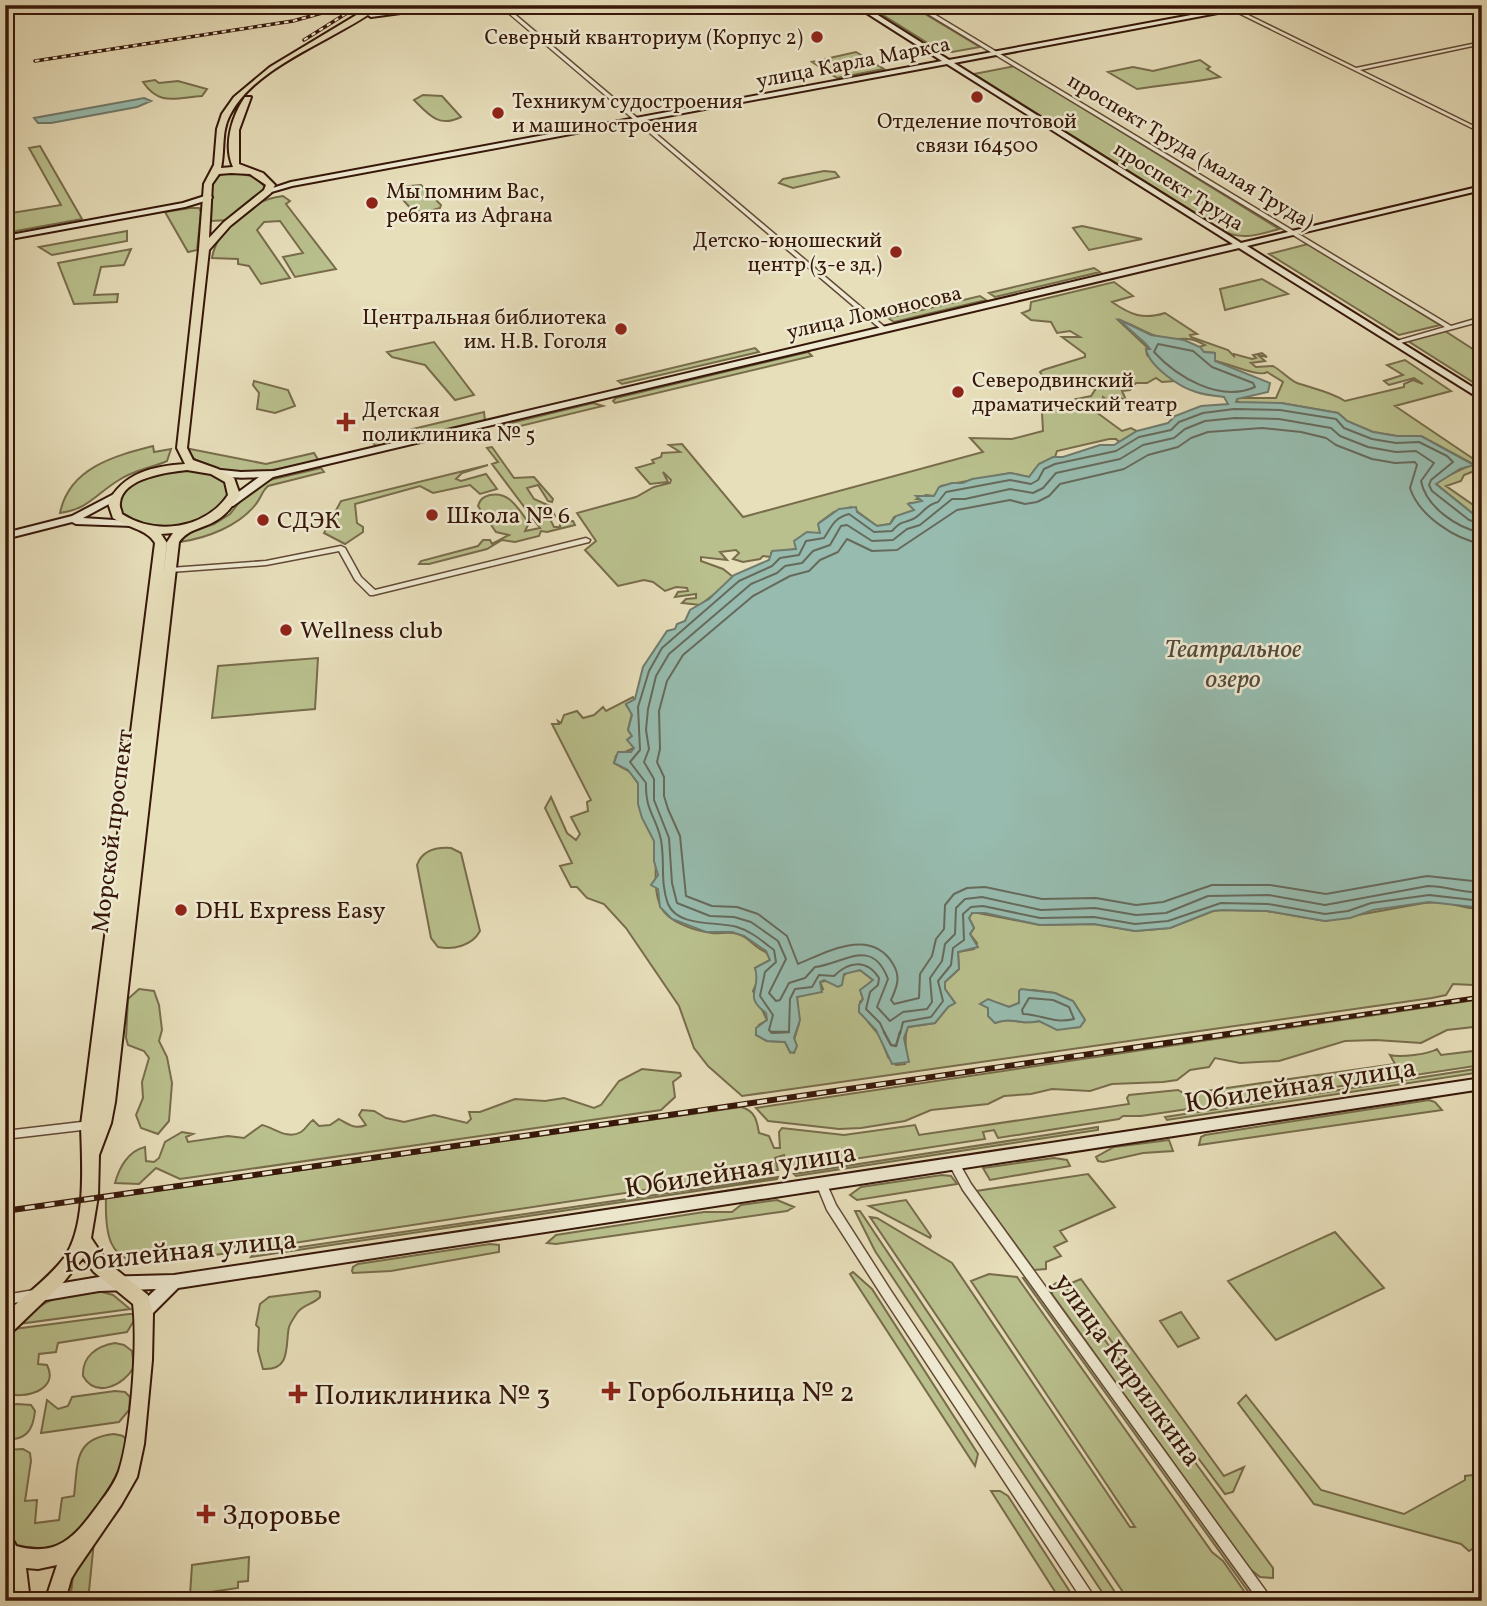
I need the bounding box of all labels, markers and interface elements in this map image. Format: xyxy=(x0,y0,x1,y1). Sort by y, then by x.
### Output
place label: Северный кванториум (Корпус 2) xyxy=(484,24,803,53)
marker: Северный кванториум (Корпус 2) xyxy=(809,29,825,45)
street label: улица Карла Маркса xyxy=(754,30,953,97)
street label: проспект Труда (малая Труда) xyxy=(1063,67,1319,235)
place label: Техникум судостроения и машиностроения xyxy=(512,88,743,141)
marker: Отделение почтовой связи 164500 xyxy=(969,89,985,105)
marker: Техникум судостроения и машиностроения xyxy=(490,105,506,121)
place label: Отделение почтовой связи 164500 xyxy=(877,108,1077,161)
street label: проспект Труда xyxy=(1109,136,1249,236)
place label: Мы помним Вас, ребята из Афгана xyxy=(386,178,553,231)
marker: Мы помним Вас, ребята из Афгана xyxy=(364,195,380,211)
place label: Детско-юношеский центр (3-е зд.) xyxy=(693,227,882,280)
marker: Детско-юношеский центр (3-е зд.) xyxy=(888,244,904,260)
street label: улица Ломоносова xyxy=(784,279,965,348)
place label: Центральная библиотека им. Н.В. Гоголя xyxy=(362,304,607,357)
marker: Центральная библиотека им. Н.В. Гоголя xyxy=(613,321,629,337)
place label: Северодвинский драматический театр xyxy=(972,367,1177,420)
marker: Северодвинский драматический театр xyxy=(950,384,966,400)
place label: Детская поликлиника № 5 xyxy=(362,397,535,450)
marker: Детская поликлиника № 5 xyxy=(336,412,356,432)
place label: Школа № 6 xyxy=(446,500,570,534)
place label: СДЭК xyxy=(277,505,341,539)
marker: Школа № 6 xyxy=(424,507,440,523)
marker: СДЭК xyxy=(255,512,271,528)
place label: Wellness club xyxy=(300,615,443,649)
marker: Wellness club xyxy=(278,622,294,638)
water label: Театральное озеро xyxy=(1164,632,1302,698)
street label: Морской проспект xyxy=(85,727,143,935)
place label: DHL Express Easy xyxy=(195,895,385,929)
marker: DHL Express Easy xyxy=(173,902,189,918)
street label: Юбилейная улица xyxy=(1182,1049,1419,1124)
street label: Юбилейная улица xyxy=(622,1134,859,1209)
street label: Юбилейная улица xyxy=(62,1221,299,1284)
street label: улица Кирилкина xyxy=(1043,1266,1211,1475)
place label: Горбольница № 2 xyxy=(627,1374,855,1413)
place label: Поликлиника № 3 xyxy=(314,1377,551,1416)
marker: Горбольница № 2 xyxy=(601,1381,621,1401)
marker: Поликлиника № 3 xyxy=(288,1384,308,1404)
place label: Здоровье xyxy=(222,1497,341,1536)
marker: Здоровье xyxy=(196,1504,216,1524)

